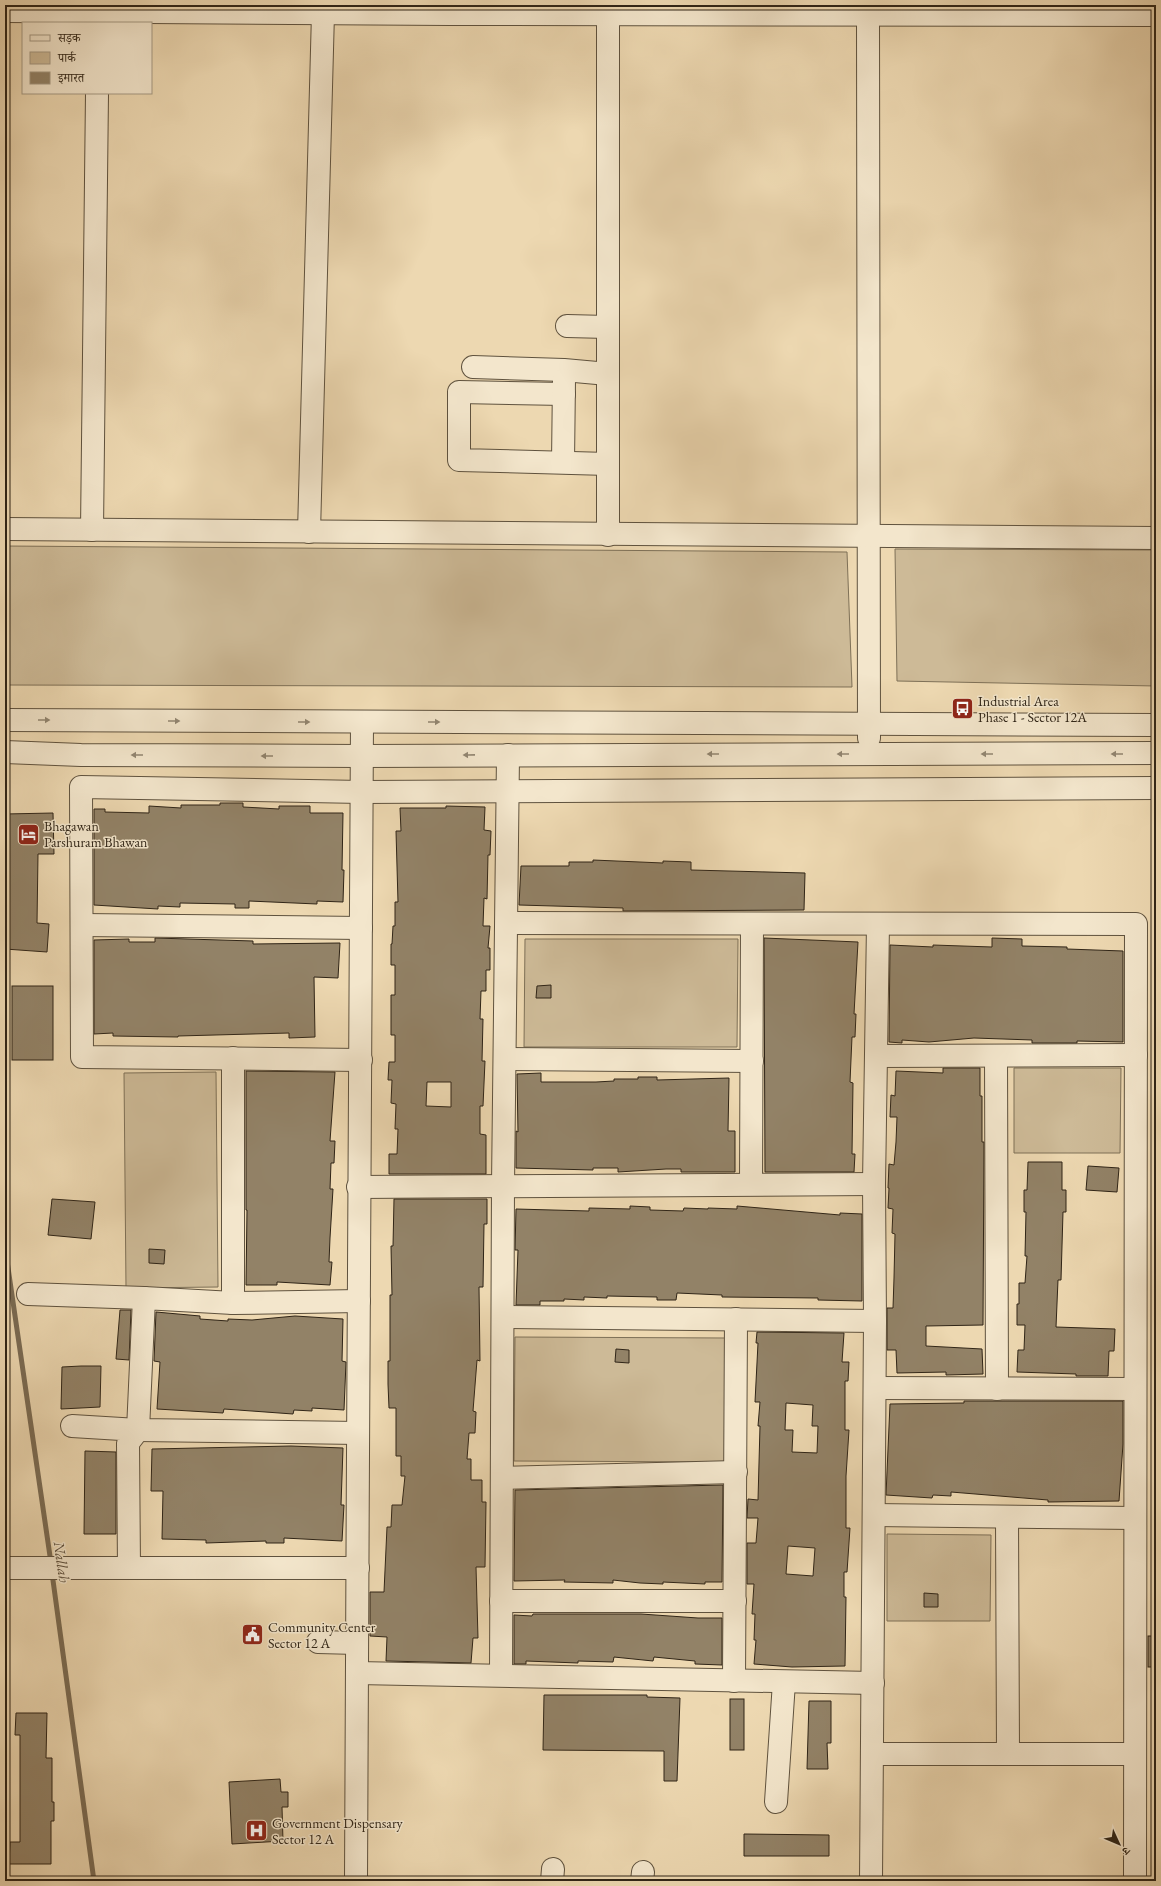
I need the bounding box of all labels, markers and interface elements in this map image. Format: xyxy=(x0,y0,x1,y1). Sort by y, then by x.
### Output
legend xyxy=(22,22,152,94)
text: सड़क xyxy=(57,30,82,46)
text: पार्क xyxy=(57,50,77,66)
text: इमारत xyxy=(57,70,85,86)
place label: Industrial Area Phase 1 - Sector 12A xyxy=(978,692,1087,726)
bus stop icon: Industrial Area Phase 1 - Sector 12A xyxy=(949,696,975,722)
one-way arrow xyxy=(38,717,51,723)
one-way arrow xyxy=(168,718,181,724)
one-way arrow xyxy=(298,719,311,725)
one-way arrow xyxy=(428,719,441,725)
one-way arrow xyxy=(1111,750,1123,757)
one-way arrow xyxy=(706,751,719,757)
one-way arrow xyxy=(836,751,849,757)
one-way arrow xyxy=(980,751,993,757)
one-way arrow xyxy=(130,752,143,758)
one-way arrow xyxy=(462,752,475,758)
one-way arrow xyxy=(260,753,273,759)
place label: Bhagawan Parshuram Bhawan xyxy=(44,817,148,851)
hotel icon: Bhagawan Parshuram Bhawan xyxy=(16,821,42,847)
water label: Nallah xyxy=(50,1539,74,1584)
place label: Community Center Sector 12 A xyxy=(268,1618,376,1652)
public building icon: Community Center Sector 12 A xyxy=(240,1622,266,1648)
place label: Government Dispensary Sector 12 A xyxy=(272,1814,404,1848)
hospital icon: Government Dispensary Sector 12 A xyxy=(244,1818,270,1844)
north arrow xyxy=(1099,1824,1139,1864)
text: उ xyxy=(1118,1843,1134,1859)

